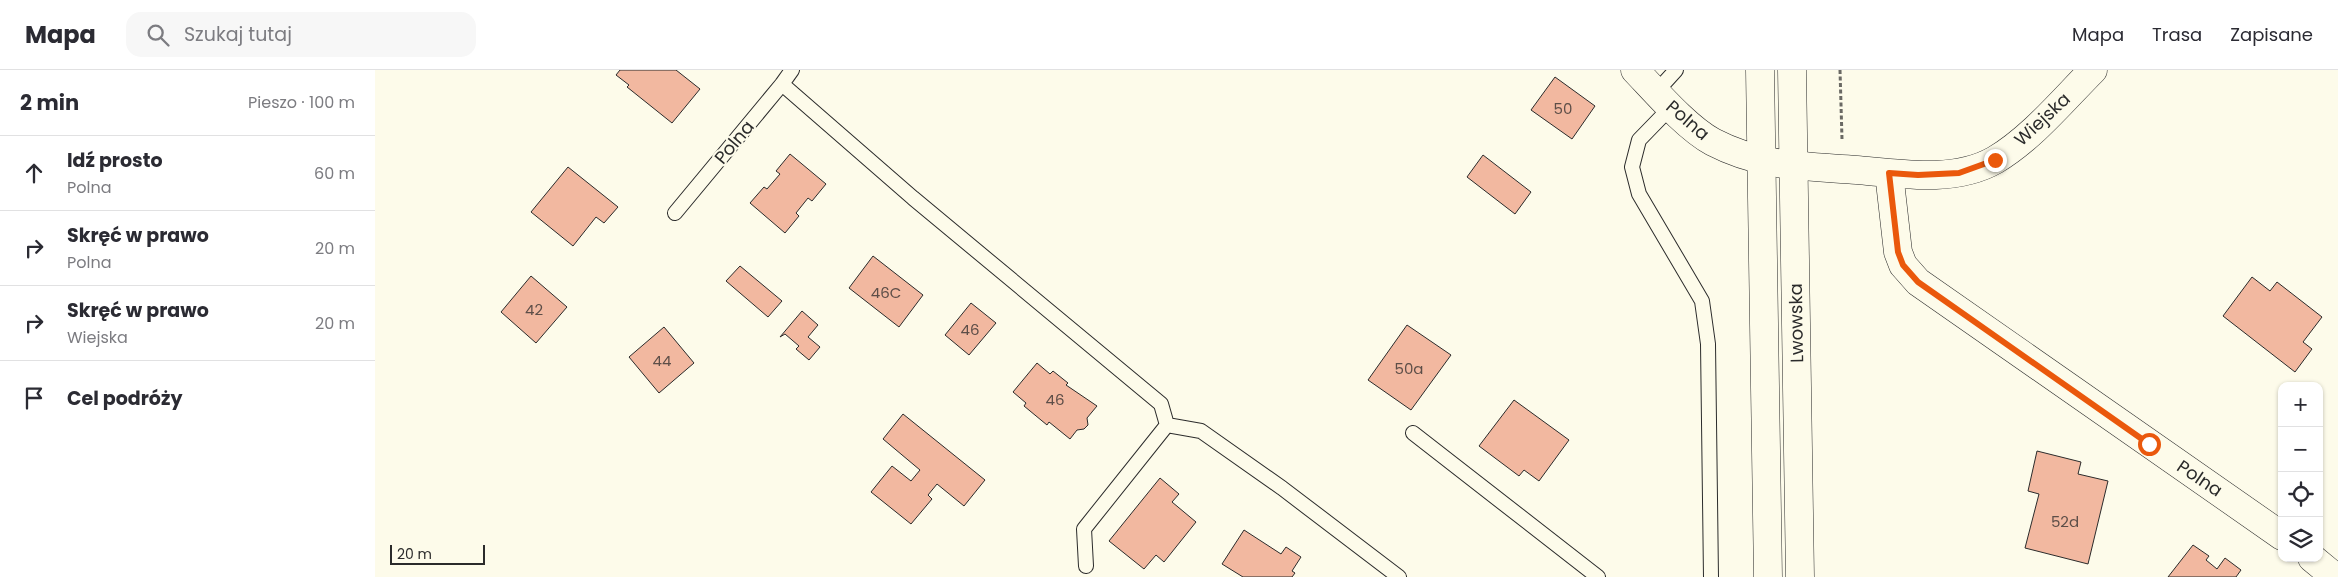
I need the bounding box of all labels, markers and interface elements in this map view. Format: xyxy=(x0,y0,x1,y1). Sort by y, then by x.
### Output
search box xyxy=(126,12,476,57)
text: Mapa xyxy=(25,18,96,51)
icon: search xyxy=(144,21,172,49)
text: Szukaj tutaj xyxy=(184,21,292,48)
text: Mapa xyxy=(2072,22,2124,47)
text: Trasa xyxy=(2152,22,2202,47)
text: Zapisane xyxy=(2230,22,2313,47)
street label: Wiejska xyxy=(2008,87,2076,151)
text: 2 min xyxy=(20,88,79,117)
text: Pieszo · 100 m xyxy=(248,91,355,114)
street label: Polna xyxy=(1661,94,1715,146)
house number: 50 xyxy=(1554,98,1572,119)
street label: Polna xyxy=(708,115,760,169)
text: Idź prosto xyxy=(67,147,163,174)
route end xyxy=(1984,149,2007,172)
icon: ahead xyxy=(20,159,48,187)
text: 60 m xyxy=(314,162,355,185)
text: Polna xyxy=(67,176,112,199)
text: Skręć w prawo xyxy=(67,222,209,249)
icon: right xyxy=(20,234,48,262)
text: 20 m xyxy=(315,237,355,260)
text: Polna xyxy=(67,251,112,274)
house number: 46C xyxy=(871,282,901,303)
street label: Lwowska xyxy=(1783,283,1809,363)
text: Skręć w prawo xyxy=(67,297,209,324)
house number: 42 xyxy=(525,299,543,320)
icon: right xyxy=(20,309,48,337)
text: 20 m xyxy=(315,312,355,335)
house number: 46 xyxy=(961,319,979,340)
text: Wiejska xyxy=(67,326,128,349)
house number: 44 xyxy=(653,350,671,371)
house number: 50a xyxy=(1395,358,1423,379)
map controls xyxy=(2278,382,2323,562)
button: + xyxy=(2278,382,2323,427)
icon: arrive xyxy=(20,384,48,412)
text: Cel podróży xyxy=(67,385,182,412)
house number: 46 xyxy=(1046,389,1064,410)
button: − xyxy=(2278,427,2323,472)
route start xyxy=(2138,433,2161,456)
street label: Polna xyxy=(2172,454,2228,502)
button: locate xyxy=(2278,472,2323,517)
house number: 52d xyxy=(2051,511,2079,532)
button: layers xyxy=(2278,517,2323,562)
scale bar xyxy=(390,542,485,565)
text: 20 m xyxy=(397,544,432,564)

